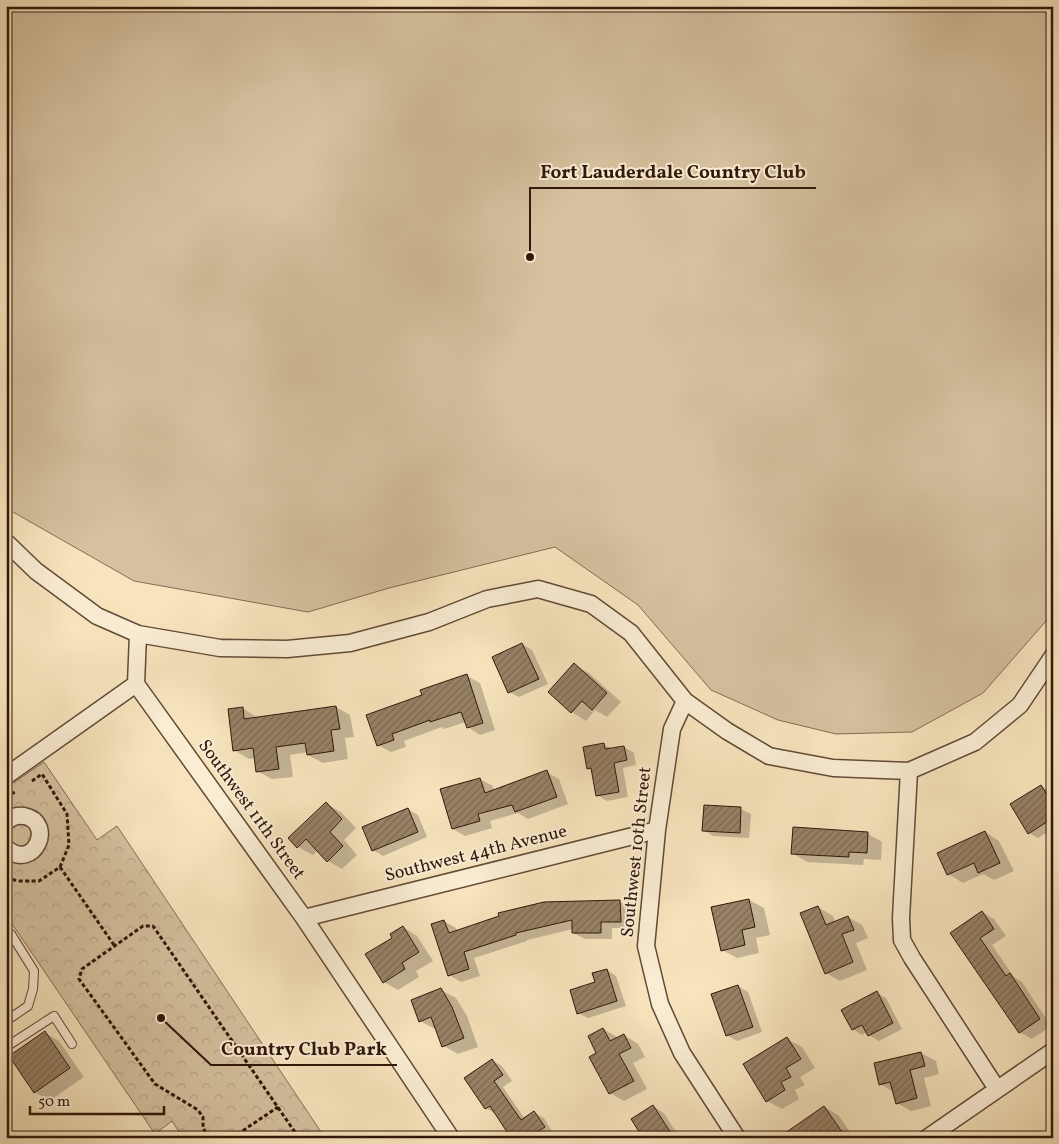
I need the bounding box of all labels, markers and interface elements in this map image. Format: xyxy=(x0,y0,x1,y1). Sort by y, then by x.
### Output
callout: Fort Lauderdale Country Club xyxy=(530,154,816,188)
text: Fort Lauderdale Country Club xyxy=(540,160,806,186)
street label: Southwest 11th Street xyxy=(192,735,310,885)
street label: Southwest 10th Street xyxy=(616,765,658,939)
street label: Southwest 44th Avenue xyxy=(382,819,570,889)
callout: Country Club Park xyxy=(211,1031,397,1065)
text: Country Club Park xyxy=(221,1037,387,1063)
scale bar xyxy=(30,1084,164,1116)
text: 50 m xyxy=(38,1092,70,1113)

